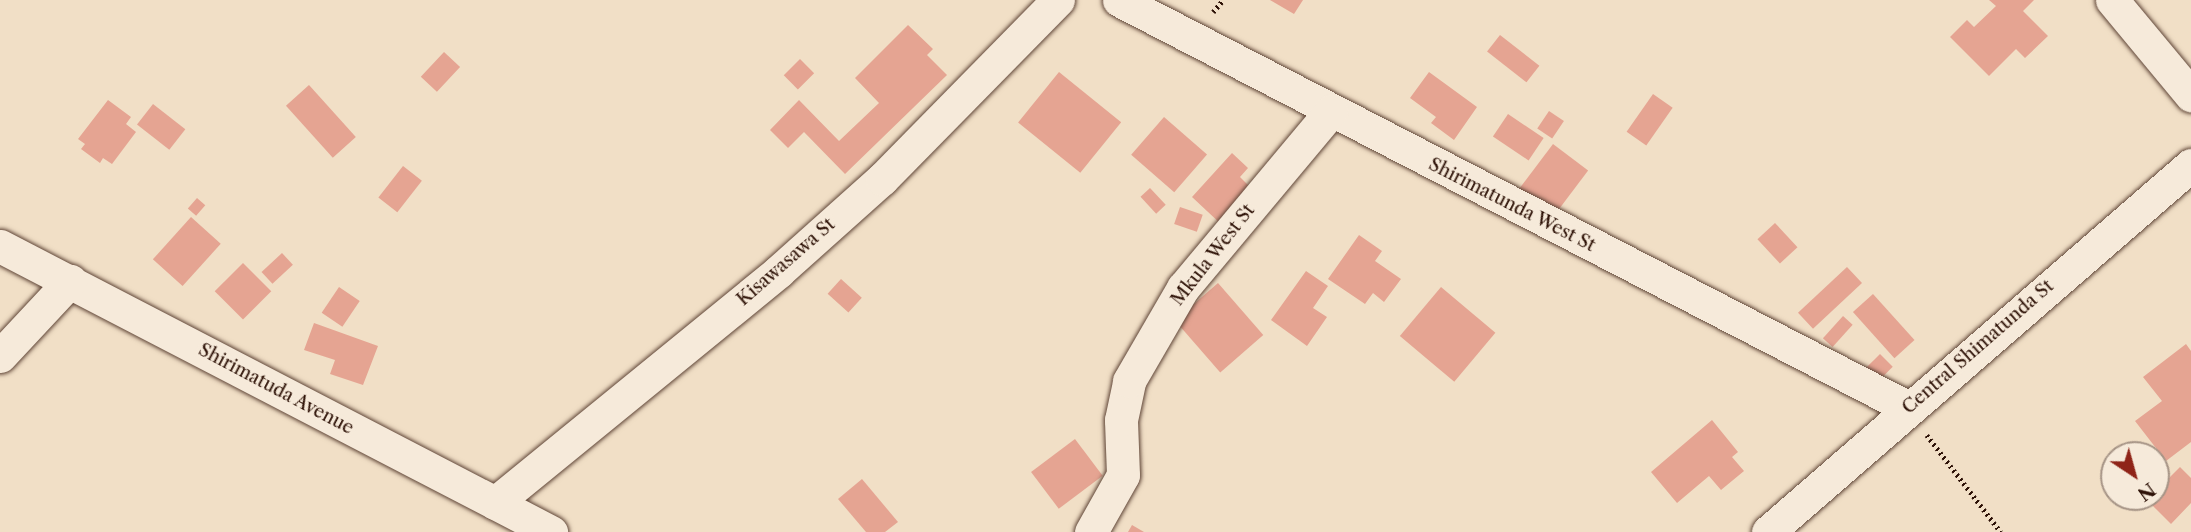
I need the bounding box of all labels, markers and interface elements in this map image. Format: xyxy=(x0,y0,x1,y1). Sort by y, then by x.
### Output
street label: Shirimatunda West St xyxy=(1425,153,1599,257)
street label: Mkula West St xyxy=(1166,200,1260,310)
street label: Kisawasawa St xyxy=(733,214,839,310)
street label: Central Shimatunda St xyxy=(1898,275,2058,419)
street label: Shirimatuda Avenue xyxy=(194,339,358,439)
north arrow xyxy=(2100,441,2170,511)
text: N xyxy=(2133,478,2160,506)

